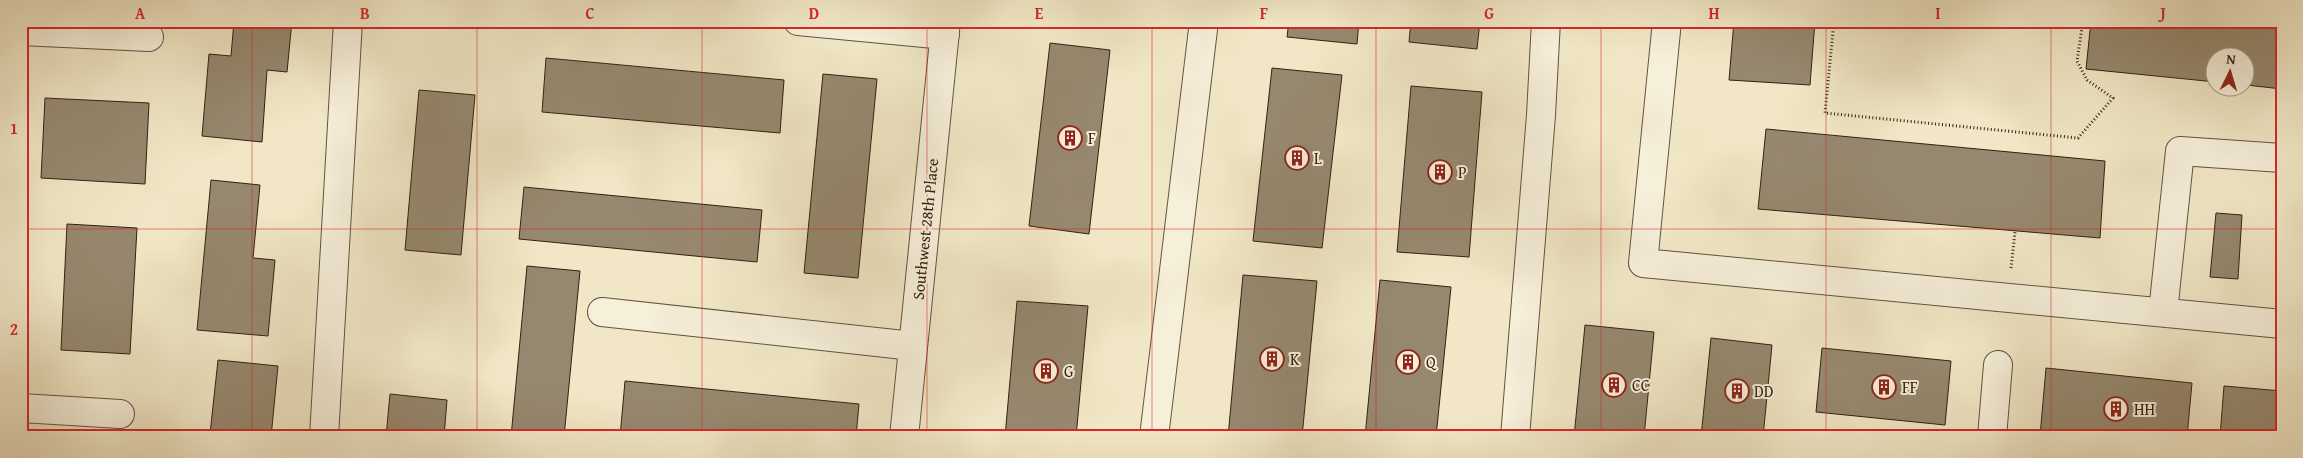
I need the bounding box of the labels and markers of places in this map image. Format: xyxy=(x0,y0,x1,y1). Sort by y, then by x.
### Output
building icon: F xyxy=(1057,125,1083,151)
place label: F xyxy=(1088,126,1096,150)
building icon: L xyxy=(1284,145,1310,171)
place label: L xyxy=(1314,146,1322,170)
building icon: P xyxy=(1427,159,1453,185)
place label: P xyxy=(1458,160,1467,184)
building icon: K xyxy=(1259,346,1285,372)
place label: K xyxy=(1290,347,1300,371)
building icon: Q xyxy=(1395,349,1421,375)
place label: Q xyxy=(1426,350,1437,374)
building icon: G xyxy=(1033,358,1059,384)
place label: G xyxy=(1064,359,1074,383)
building icon: CC xyxy=(1601,372,1627,398)
place label: CC xyxy=(1632,373,1650,397)
building icon: FF xyxy=(1871,374,1897,400)
place label: FF xyxy=(1902,375,1918,399)
building icon: DD xyxy=(1724,378,1750,404)
place label: DD xyxy=(1754,379,1774,403)
building icon: HH xyxy=(2103,396,2129,422)
place label: HH xyxy=(2134,397,2156,421)

